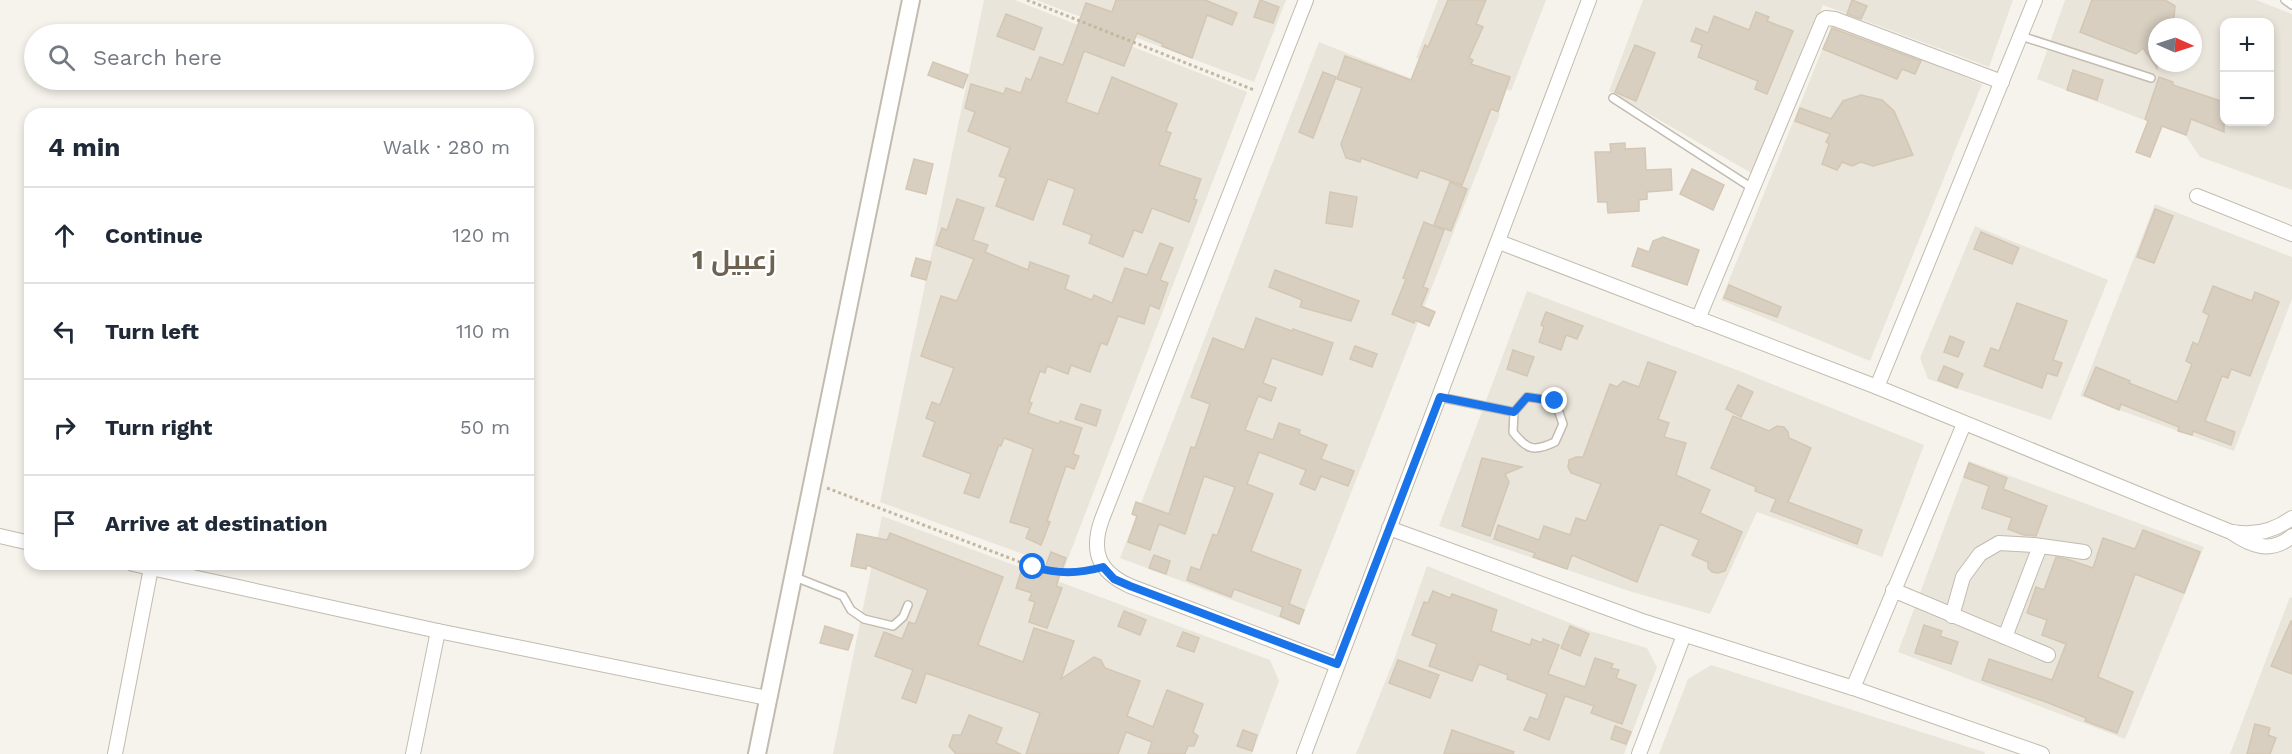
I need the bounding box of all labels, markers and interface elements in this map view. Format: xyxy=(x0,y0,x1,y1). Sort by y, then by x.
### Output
north arrow xyxy=(2148,18,2202,72)
map controls xyxy=(2220,18,2274,126)
button: + xyxy=(2220,18,2274,72)
search box xyxy=(24,24,534,90)
icon: search xyxy=(45,41,78,74)
text: Search here xyxy=(93,45,222,70)
button: − xyxy=(2220,72,2274,126)
text: 4 min xyxy=(48,132,120,162)
text: Walk · 280 m xyxy=(383,135,510,159)
icon: ahead xyxy=(48,219,81,252)
text: Continue xyxy=(105,223,203,248)
text: 120 m xyxy=(452,223,510,247)
district label: زعبيل 1 xyxy=(692,244,776,276)
icon: left xyxy=(48,315,81,348)
text: Turn left xyxy=(105,319,199,344)
text: 110 m xyxy=(456,319,510,343)
route end xyxy=(1541,387,1567,413)
icon: right xyxy=(48,411,81,444)
text: Turn right xyxy=(105,415,212,440)
text: 50 m xyxy=(460,415,510,439)
icon: arrive xyxy=(48,507,81,540)
text: Arrive at destination xyxy=(105,511,328,536)
route start xyxy=(1019,553,1045,579)

